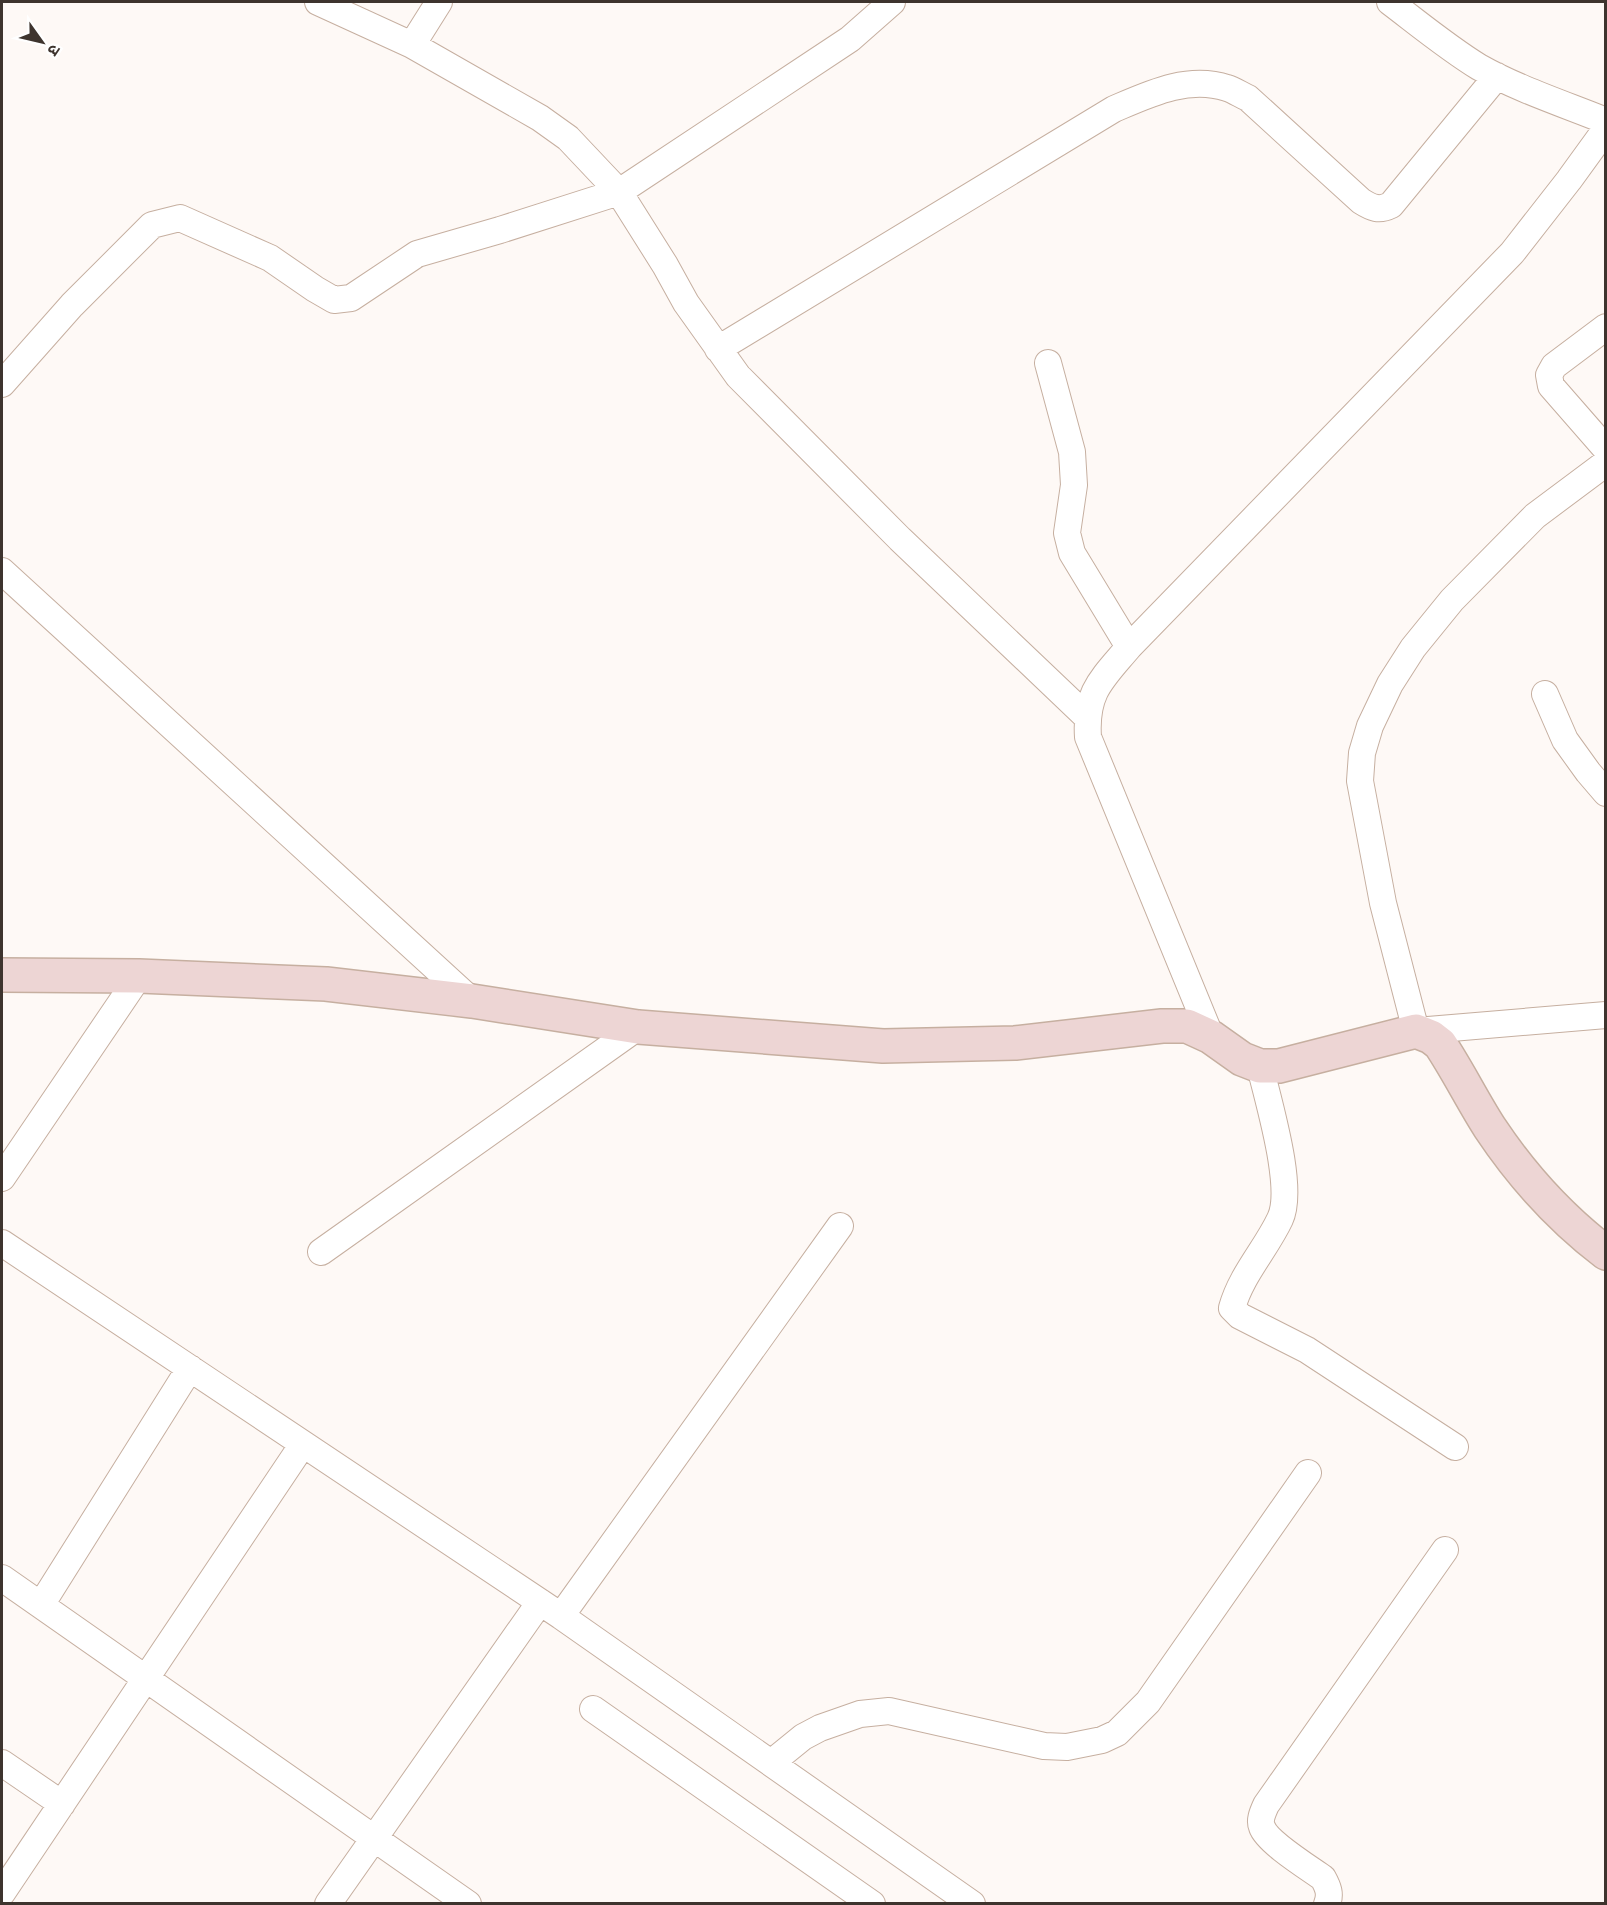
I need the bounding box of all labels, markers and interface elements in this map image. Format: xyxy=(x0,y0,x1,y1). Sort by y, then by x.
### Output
north arrow xyxy=(12,12,72,72)
text: उ xyxy=(42,40,64,59)

